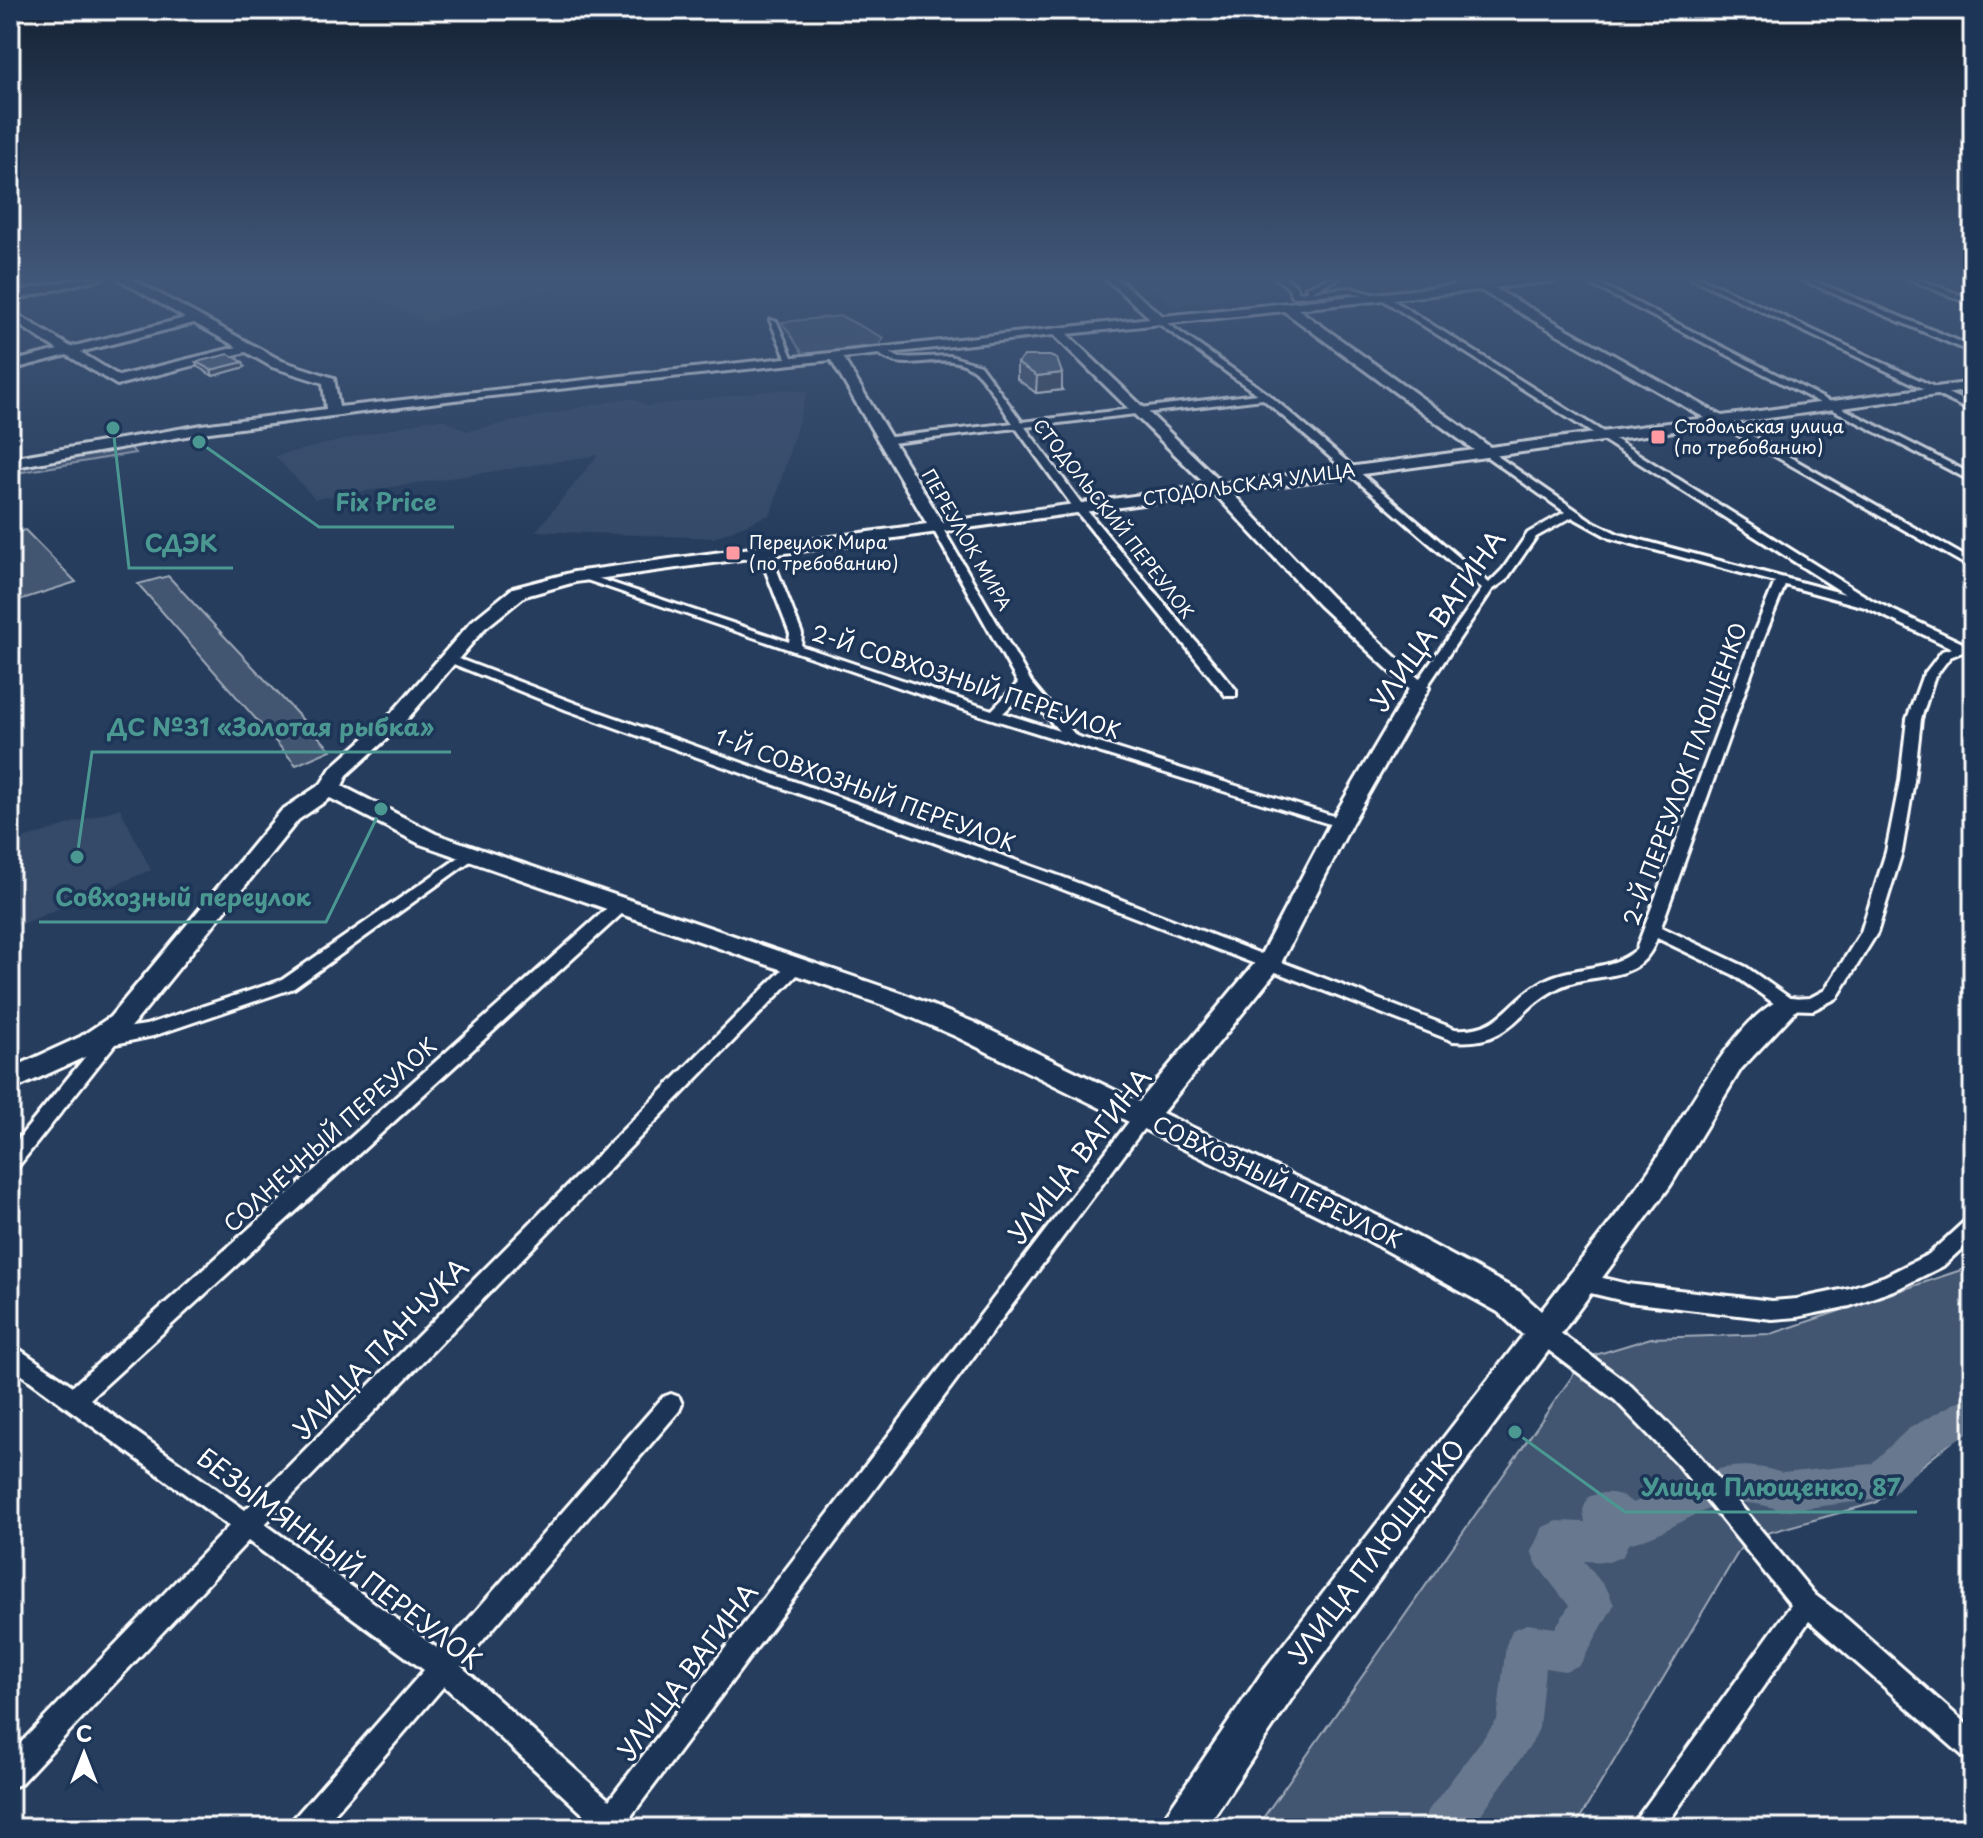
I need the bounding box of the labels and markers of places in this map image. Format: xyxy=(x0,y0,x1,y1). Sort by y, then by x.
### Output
place label: Стодольская улица (по требованию) xyxy=(1674,412,1845,460)
marker: Стодольская улица (по требованию) xyxy=(1649,428,1667,446)
callout: Fix Price xyxy=(319,479,454,527)
callout: СДЭК xyxy=(129,520,233,568)
place label: Переулок Мира (по требованию) xyxy=(749,528,899,576)
marker: Переулок Мира (по требованию) xyxy=(724,544,742,562)
callout: ДС №31 «Золотая рыбка» xyxy=(92,704,451,752)
callout: Совхозный переулок xyxy=(39,874,326,922)
callout: Улица Плющенко, 87 xyxy=(1625,1464,1917,1512)

